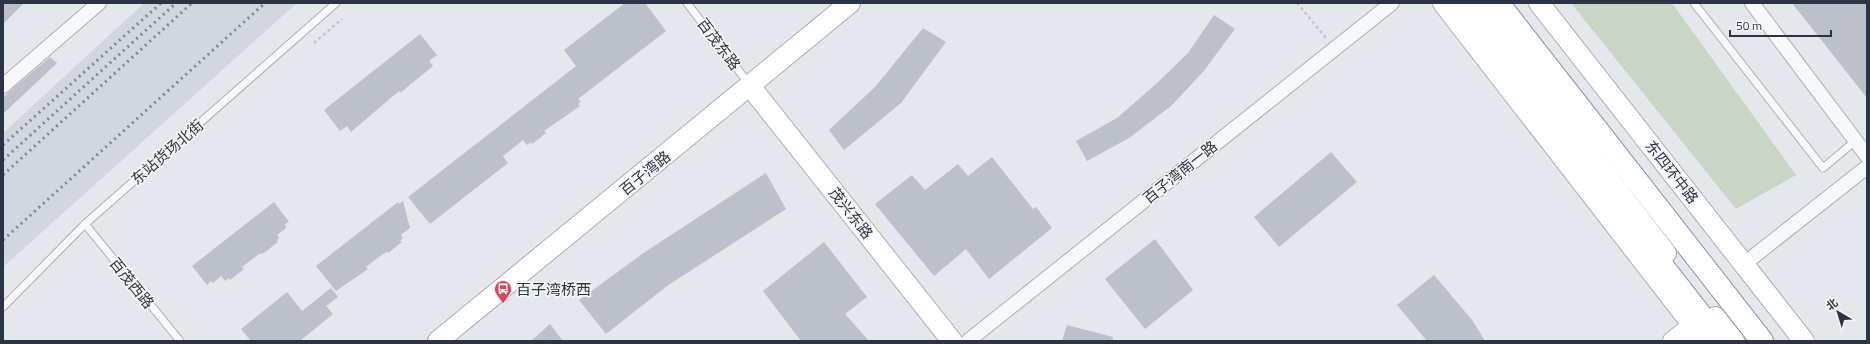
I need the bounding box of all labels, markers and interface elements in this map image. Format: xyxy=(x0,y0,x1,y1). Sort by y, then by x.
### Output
scale bar xyxy=(1730,12,1831,38)
street label: 百茂东路 xyxy=(692,13,746,75)
text: 50 m xyxy=(1736,16,1762,35)
street label: 东站货场北街 xyxy=(125,114,209,190)
street label: 百子湾南一路 xyxy=(1138,135,1222,209)
street label: 东四环中路 xyxy=(1640,135,1704,209)
street label: 百子湾路 xyxy=(614,145,676,201)
street label: 茂兴东路 xyxy=(823,182,879,244)
street label: 百茂西路 xyxy=(104,252,160,314)
place label: 百子湾桥西 xyxy=(516,278,591,301)
bus stop icon: 百子湾桥西 xyxy=(493,279,513,304)
north arrow xyxy=(1818,292,1858,332)
text: 北 xyxy=(1823,294,1841,314)

